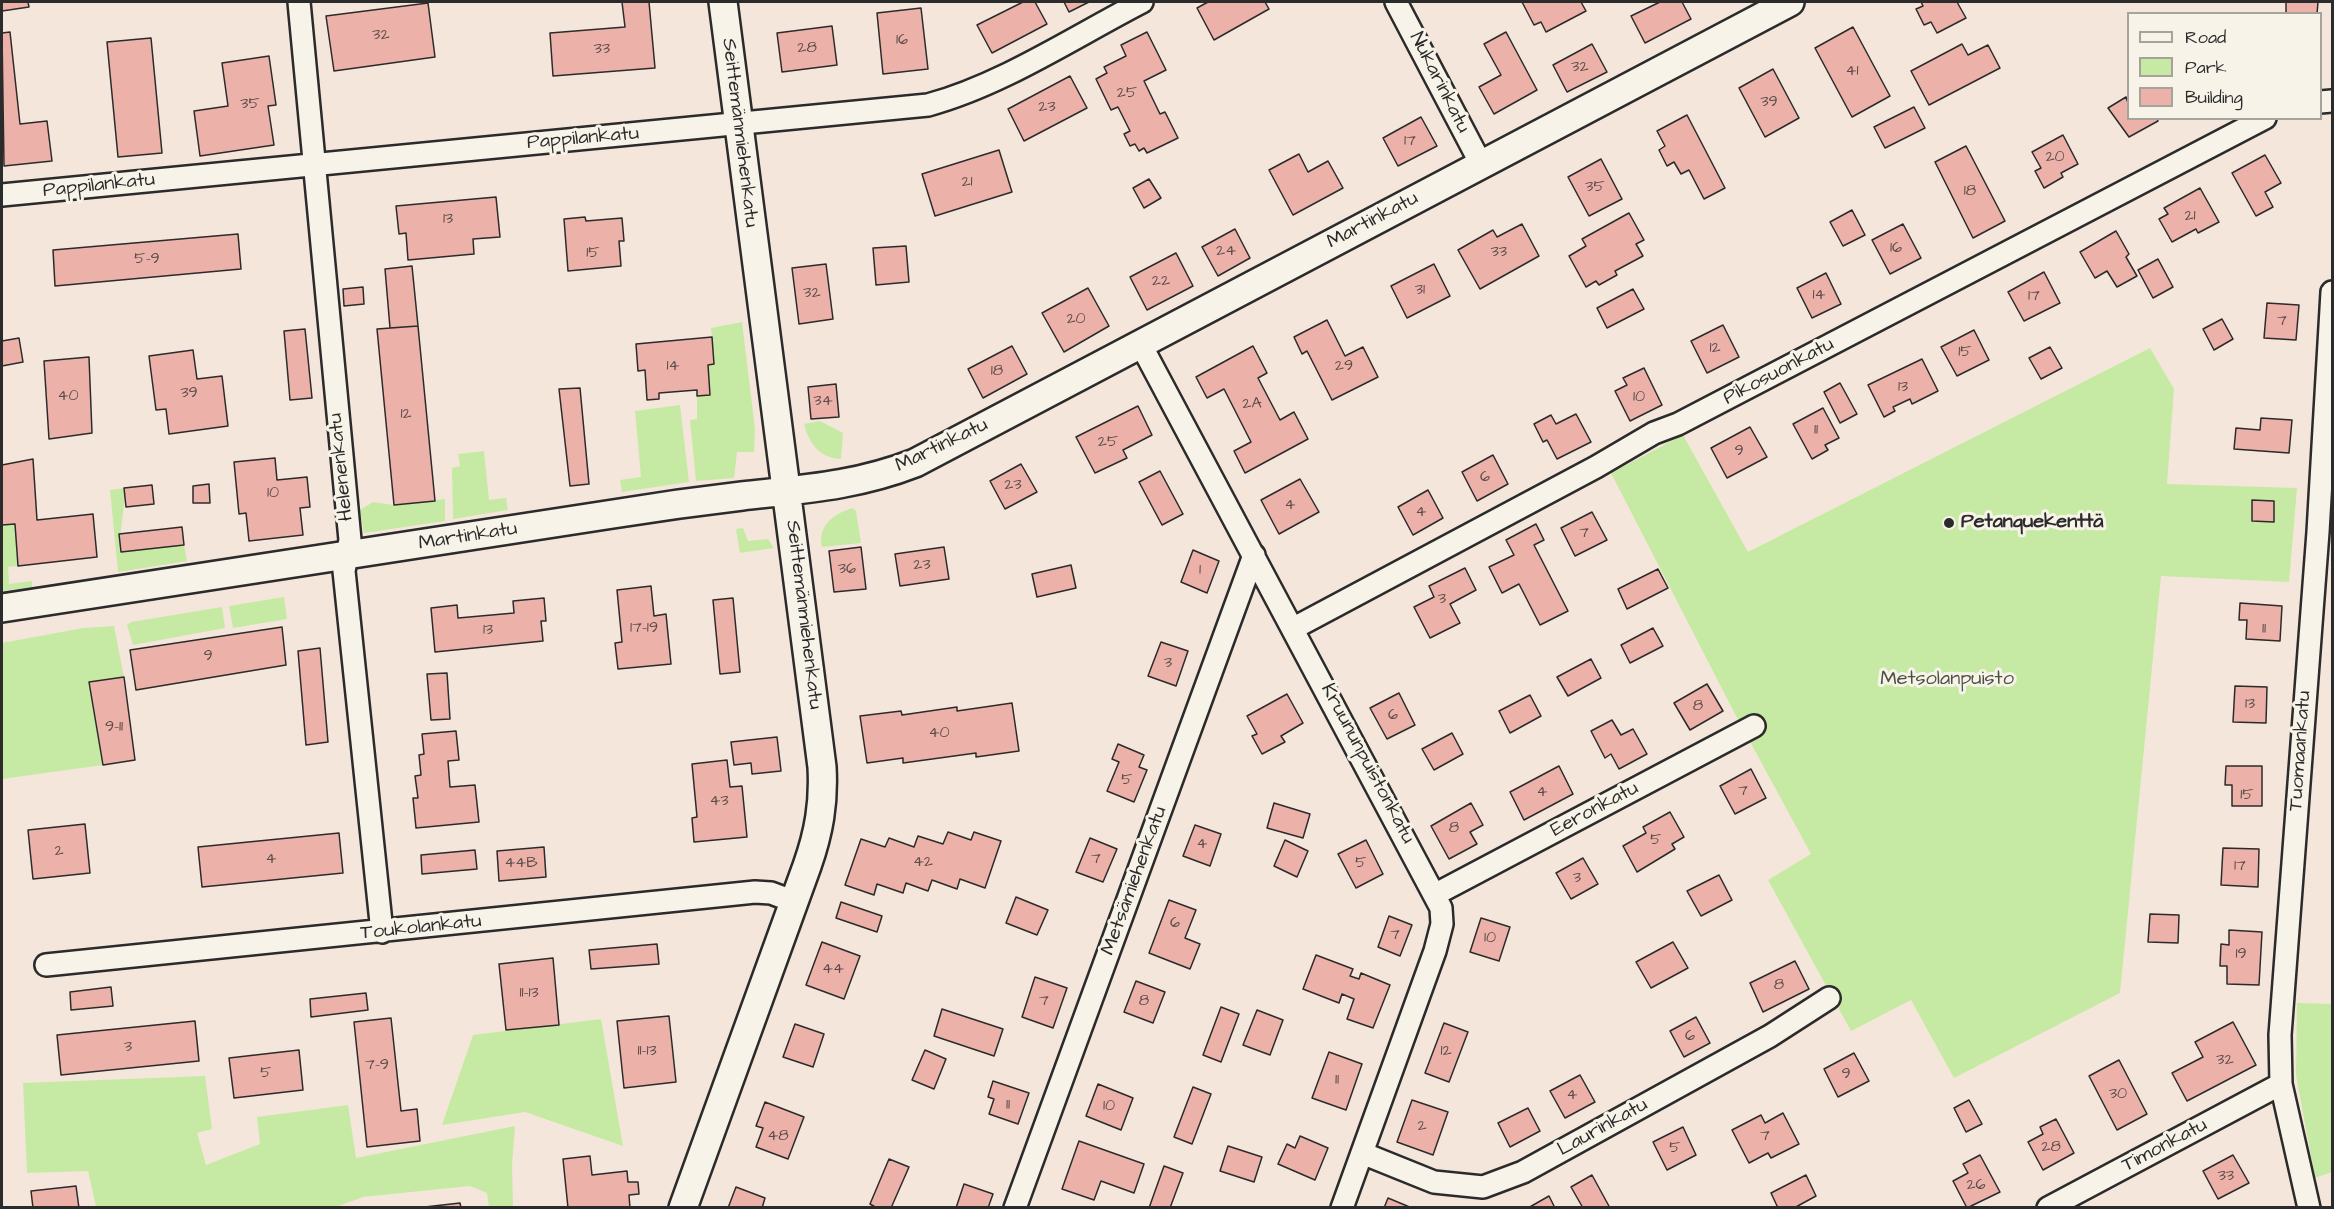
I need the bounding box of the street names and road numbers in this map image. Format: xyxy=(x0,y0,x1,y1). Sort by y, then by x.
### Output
street label: Nukarinkatu xyxy=(1403,29,1475,137)
street label: Seittemänmiehenkatu xyxy=(715,37,763,229)
street label: Pappilankatu xyxy=(526,122,640,156)
street label: Pappilankatu xyxy=(42,168,156,204)
street label: Martinkatu xyxy=(1323,187,1423,255)
street label: Pikosuonkatu xyxy=(1720,333,1838,411)
street label: Helenenkatu xyxy=(324,412,360,522)
street label: Martinkatu xyxy=(892,413,992,479)
street label: Martinkatu xyxy=(417,517,519,557)
street label: Seittemänmiehenkatu xyxy=(779,519,827,711)
street label: Kruununpuistonkatu xyxy=(1315,680,1419,848)
street label: Tuomaankatu xyxy=(2285,690,2317,812)
street label: Eeronkatu xyxy=(1547,777,1643,843)
street label: Metsämiehenkatu xyxy=(1097,803,1173,959)
street label: Toukolankatu xyxy=(359,910,483,946)
street label: Laurinkatu xyxy=(1554,1094,1652,1162)
street label: Timonkatu xyxy=(2118,1114,2212,1178)

